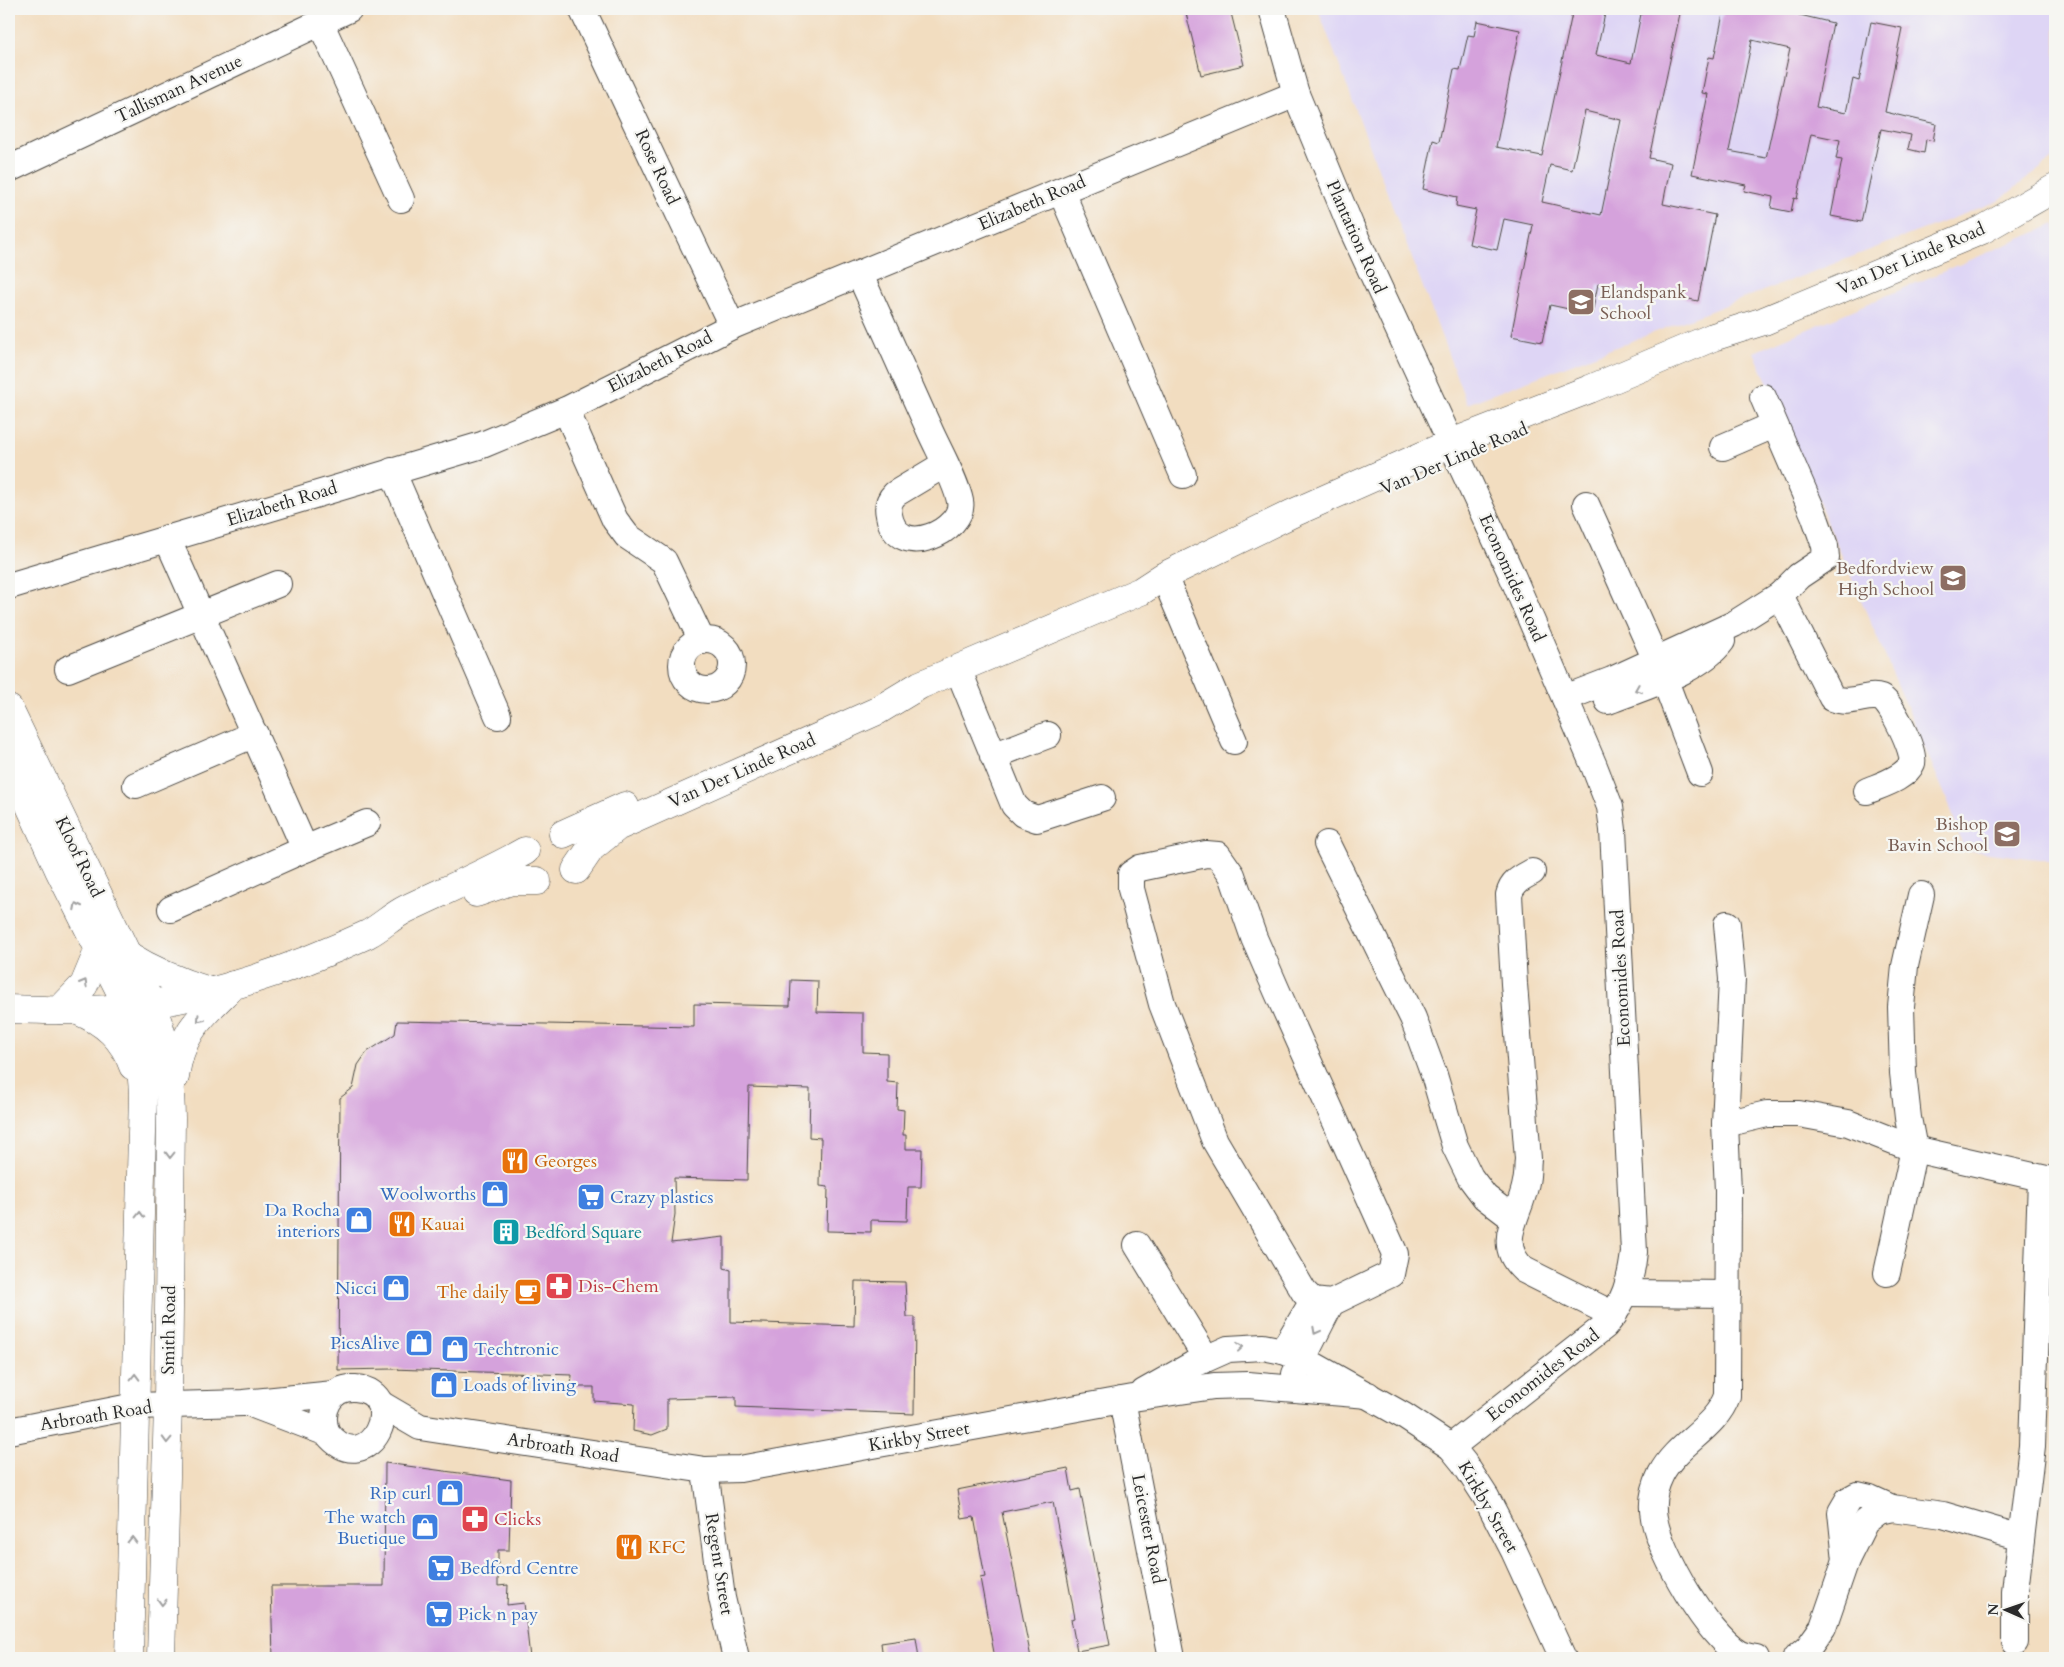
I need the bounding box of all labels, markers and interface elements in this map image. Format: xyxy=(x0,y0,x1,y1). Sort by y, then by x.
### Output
street label: Tallisman Avenue xyxy=(111,49,247,129)
street label: Rose Road xyxy=(629,125,686,209)
street label: Elizabeth Road xyxy=(974,169,1090,237)
street label: Plantation Road xyxy=(1320,176,1392,298)
street label: Van Der Linde Road xyxy=(1833,216,1989,301)
place label: Elandspank School xyxy=(1600,280,1687,326)
school or university icon: Elandspank School xyxy=(1566,287,1596,317)
street label: Elizabeth Road xyxy=(603,325,717,399)
street label: Van Der Linde Road xyxy=(1376,416,1532,501)
street label: Elizabeth Road xyxy=(224,475,341,533)
street label: Economides Road xyxy=(1473,510,1552,646)
place label: Bedfordview High School xyxy=(1836,556,1935,602)
school or university icon: Bedfordview High School xyxy=(1938,563,1968,593)
one-way arrow xyxy=(1634,682,1643,693)
street label: Van Der Linde Road xyxy=(664,727,820,815)
street label: Kloof Road xyxy=(49,812,110,902)
place label: Bishop Bavin School xyxy=(1888,812,1988,858)
school or university icon: Bishop Bavin School xyxy=(1992,819,2022,849)
one-way arrow xyxy=(73,902,83,911)
street label: Economides Road xyxy=(1605,908,1637,1047)
one-way arrow xyxy=(78,979,88,988)
one-way arrow xyxy=(197,1013,206,1022)
restaurant icon: Georges xyxy=(500,1146,530,1176)
place label: Georges xyxy=(534,1149,597,1174)
one-way arrow xyxy=(165,1151,176,1159)
shop icon: Woolworths xyxy=(480,1179,510,1209)
place label: Woolworths xyxy=(379,1182,476,1207)
supermarket icon: Crazy plastics xyxy=(576,1182,606,1212)
place label: Crazy plastics xyxy=(610,1185,713,1210)
place label: Da Rocha interiors xyxy=(265,1198,340,1244)
shop icon: Da Rocha interiors xyxy=(344,1205,374,1235)
restaurant icon: Kauai xyxy=(387,1209,417,1239)
one-way arrow xyxy=(134,1210,145,1218)
place label: Kauai xyxy=(421,1212,465,1237)
building icon: Bedford Square xyxy=(491,1217,521,1247)
place label: Bedford Square xyxy=(525,1220,642,1245)
pharmacy icon: Dis-Chem xyxy=(544,1271,574,1301)
shop icon: Nicci xyxy=(381,1273,411,1303)
place label: Dis-Chem xyxy=(578,1274,660,1299)
place label: Nicci xyxy=(335,1276,377,1301)
cafe icon: The daily xyxy=(513,1277,543,1307)
place label: The daily xyxy=(436,1280,509,1305)
street label: Smith Road xyxy=(156,1285,182,1375)
street label: Economides Road xyxy=(1481,1323,1605,1427)
one-way arrow xyxy=(1312,1326,1322,1335)
shop icon: PicsAlive xyxy=(404,1328,434,1358)
place label: PicsAlive xyxy=(330,1331,400,1356)
shop icon: Techtronic xyxy=(440,1334,470,1364)
place label: Techtronic xyxy=(474,1337,559,1362)
one-way arrow xyxy=(1236,1342,1244,1353)
shop icon: Loads of living xyxy=(429,1370,459,1400)
one-way arrow xyxy=(130,1373,141,1381)
place label: Loads of living xyxy=(463,1373,577,1398)
street label: Arbroath Road xyxy=(38,1395,154,1437)
street label: Kirkby Street xyxy=(867,1416,972,1458)
street label: Arbroath Road xyxy=(505,1427,621,1469)
one-way arrow xyxy=(162,1436,172,1444)
street label: Kirkby Street xyxy=(1452,1457,1524,1558)
street label: Leicester Road xyxy=(1125,1472,1171,1586)
shop icon: Rip curl xyxy=(435,1478,465,1508)
place label: Rip curl xyxy=(370,1481,431,1506)
pharmacy icon: Clicks xyxy=(460,1504,490,1534)
place label: The watch Buetique xyxy=(324,1505,406,1551)
place label: Clicks xyxy=(494,1507,541,1532)
street label: Regent Street xyxy=(699,1511,739,1617)
shop icon: The watch Buetique xyxy=(410,1512,440,1542)
restaurant icon: KFC xyxy=(614,1532,644,1562)
one-way arrow xyxy=(126,1535,137,1543)
place label: KFC xyxy=(648,1535,686,1560)
supermarket icon: Bedford Centre xyxy=(426,1553,456,1583)
place label: Bedford Centre xyxy=(460,1556,579,1581)
north arrow xyxy=(1982,1584,2032,1634)
one-way arrow xyxy=(157,1598,168,1606)
supermarket icon: Pick n pay xyxy=(424,1599,454,1629)
place label: Pick n pay xyxy=(458,1602,539,1627)
text: N xyxy=(1984,1603,2003,1616)

